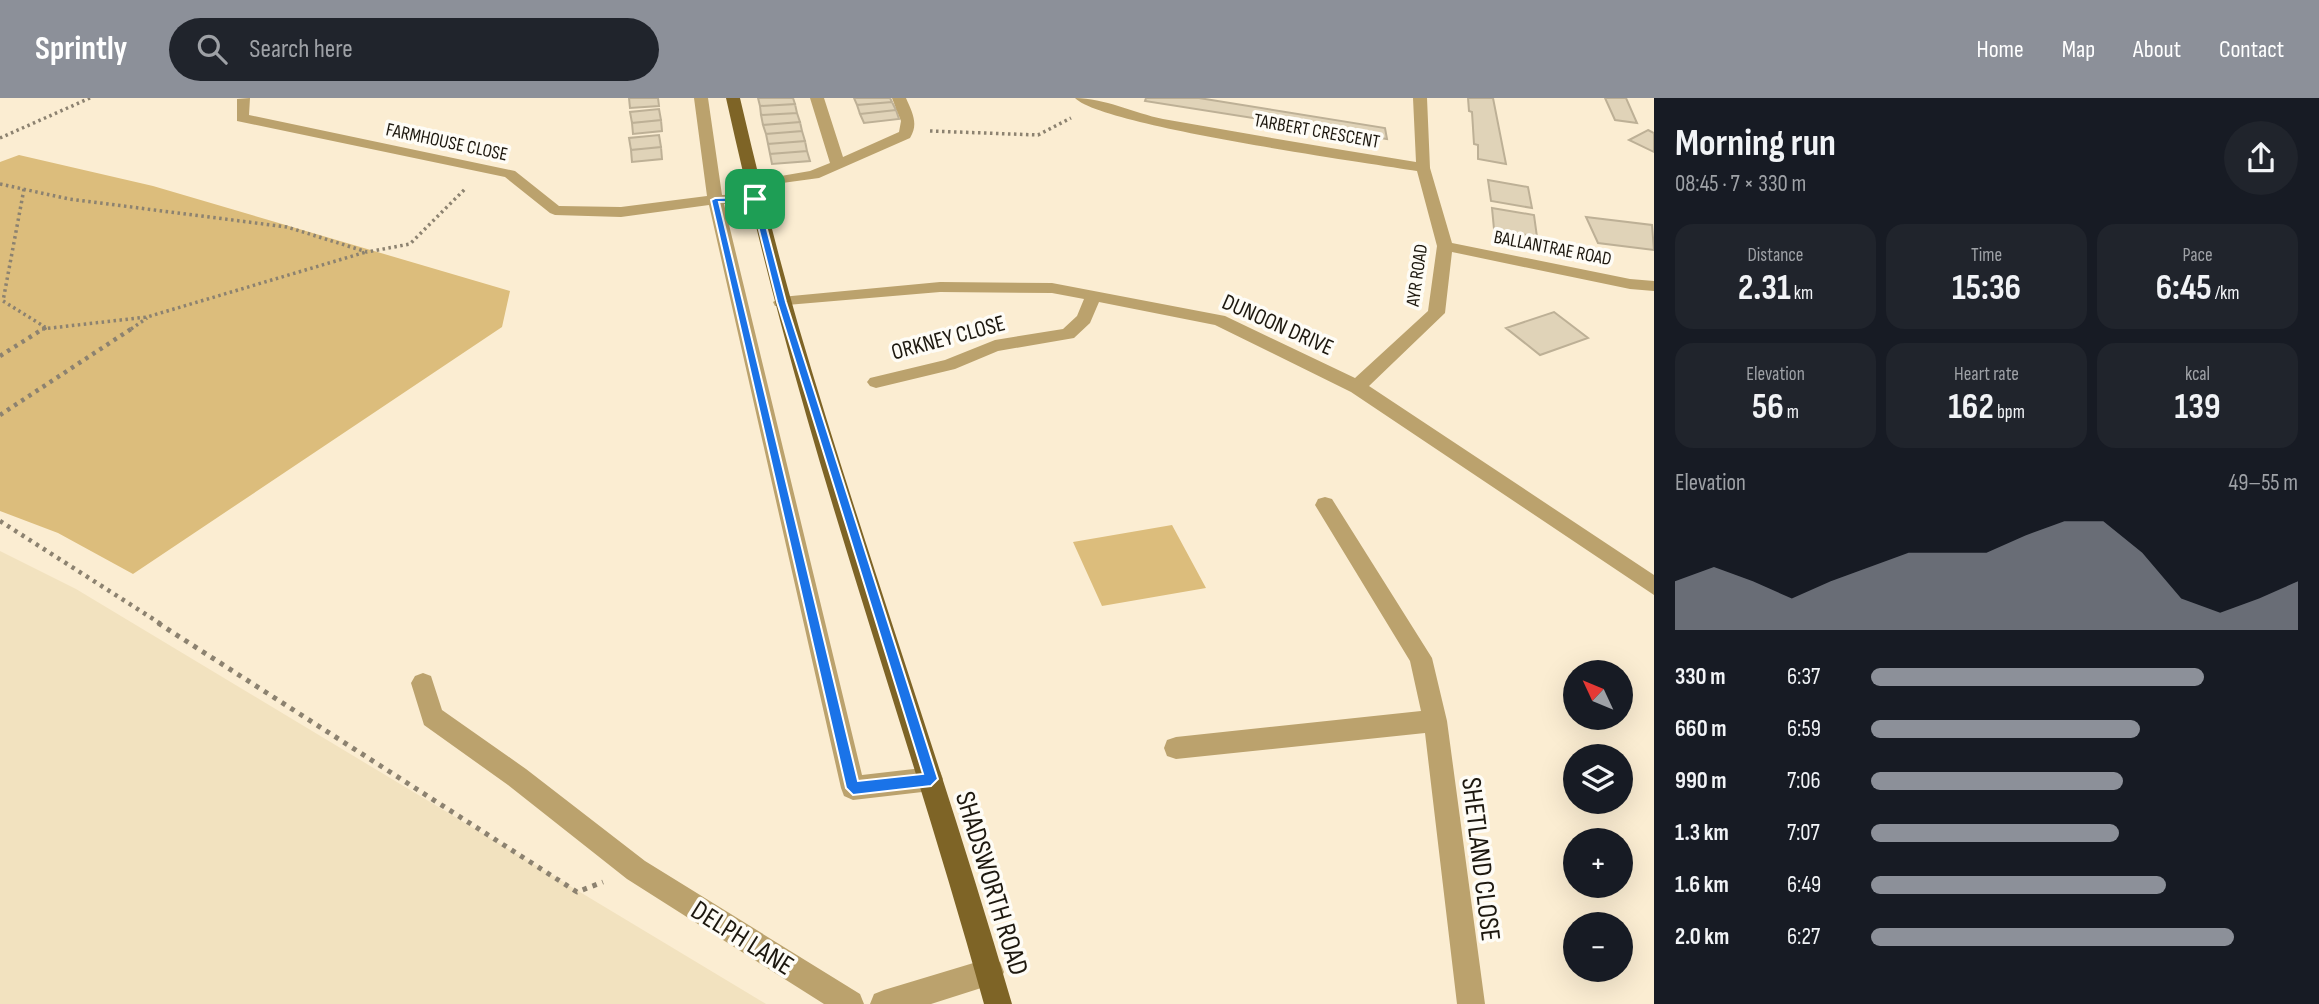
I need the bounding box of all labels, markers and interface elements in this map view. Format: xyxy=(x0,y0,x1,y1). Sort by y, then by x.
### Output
search box xyxy=(169,18,659,81)
text: Sprintly xyxy=(35,29,127,69)
icon: search xyxy=(193,30,231,68)
text: Search here xyxy=(249,34,353,65)
text: Home xyxy=(1976,35,2024,64)
text: Map xyxy=(2062,35,2095,64)
text: About xyxy=(2133,35,2181,64)
text: Contact xyxy=(2219,35,2284,64)
street label: TARBERT CRESCENT xyxy=(1252,109,1382,154)
street label: FARMHOUSE CLOSE xyxy=(384,118,510,167)
text: Morning run xyxy=(1675,121,1836,166)
button: share xyxy=(2224,121,2298,195)
pin xyxy=(725,169,785,229)
text: 08:45 · 7 × 330 m xyxy=(1675,170,1806,198)
icon: arrive xyxy=(736,180,774,218)
street label: BALLANTRAE ROAD xyxy=(1492,226,1613,271)
street label: AYR ROAD xyxy=(1402,243,1433,309)
text: Distance xyxy=(1747,244,1804,267)
text: Time xyxy=(1971,244,2002,267)
text: Pace xyxy=(2182,244,2213,267)
text: 2.31 xyxy=(1738,267,1791,310)
text: 15:36 xyxy=(1952,267,2021,310)
text: 6:45 xyxy=(2156,267,2212,310)
text: km xyxy=(1791,282,1813,305)
text: /km xyxy=(2212,282,2239,305)
street label: DUNOON DRIVE xyxy=(1218,288,1338,362)
street label: ORKNEY CLOSE xyxy=(888,309,1008,367)
text: Elevation xyxy=(1746,363,1805,386)
text: Heart rate xyxy=(1954,363,2019,386)
text: kcal xyxy=(2185,363,2210,386)
text: 56 xyxy=(1752,386,1784,429)
text: 162 xyxy=(1948,386,1994,429)
text: 139 xyxy=(2175,386,2221,429)
text: m xyxy=(1784,401,1799,424)
text: bpm xyxy=(1994,401,2025,424)
text: Elevation xyxy=(1675,469,1746,497)
text: 49–55 m xyxy=(2228,469,2298,497)
north arrow xyxy=(1563,660,1633,730)
map controls xyxy=(1563,660,1633,982)
text: 330 m xyxy=(1675,663,1725,691)
text: 6:37 xyxy=(1787,663,1820,691)
text: 660 m xyxy=(1675,715,1726,743)
text: 6:59 xyxy=(1787,715,1821,743)
button: layers xyxy=(1563,744,1633,814)
text: 990 m xyxy=(1675,767,1727,795)
text: 7:06 xyxy=(1787,767,1821,795)
street label: SHETLAND CLOSE xyxy=(1454,775,1507,943)
street label: SHADSWORTH ROAD xyxy=(948,788,1035,979)
text: 1.3 km xyxy=(1675,819,1729,847)
text: 7:07 xyxy=(1787,819,1820,847)
button: + xyxy=(1563,828,1633,898)
text: 1.6 km xyxy=(1675,871,1729,899)
text: 6:49 xyxy=(1787,871,1821,899)
street label: DELPH LANE xyxy=(685,894,800,983)
button: − xyxy=(1563,912,1633,982)
text: 2.0 km xyxy=(1675,923,1729,951)
text: 6:27 xyxy=(1787,923,1820,951)

